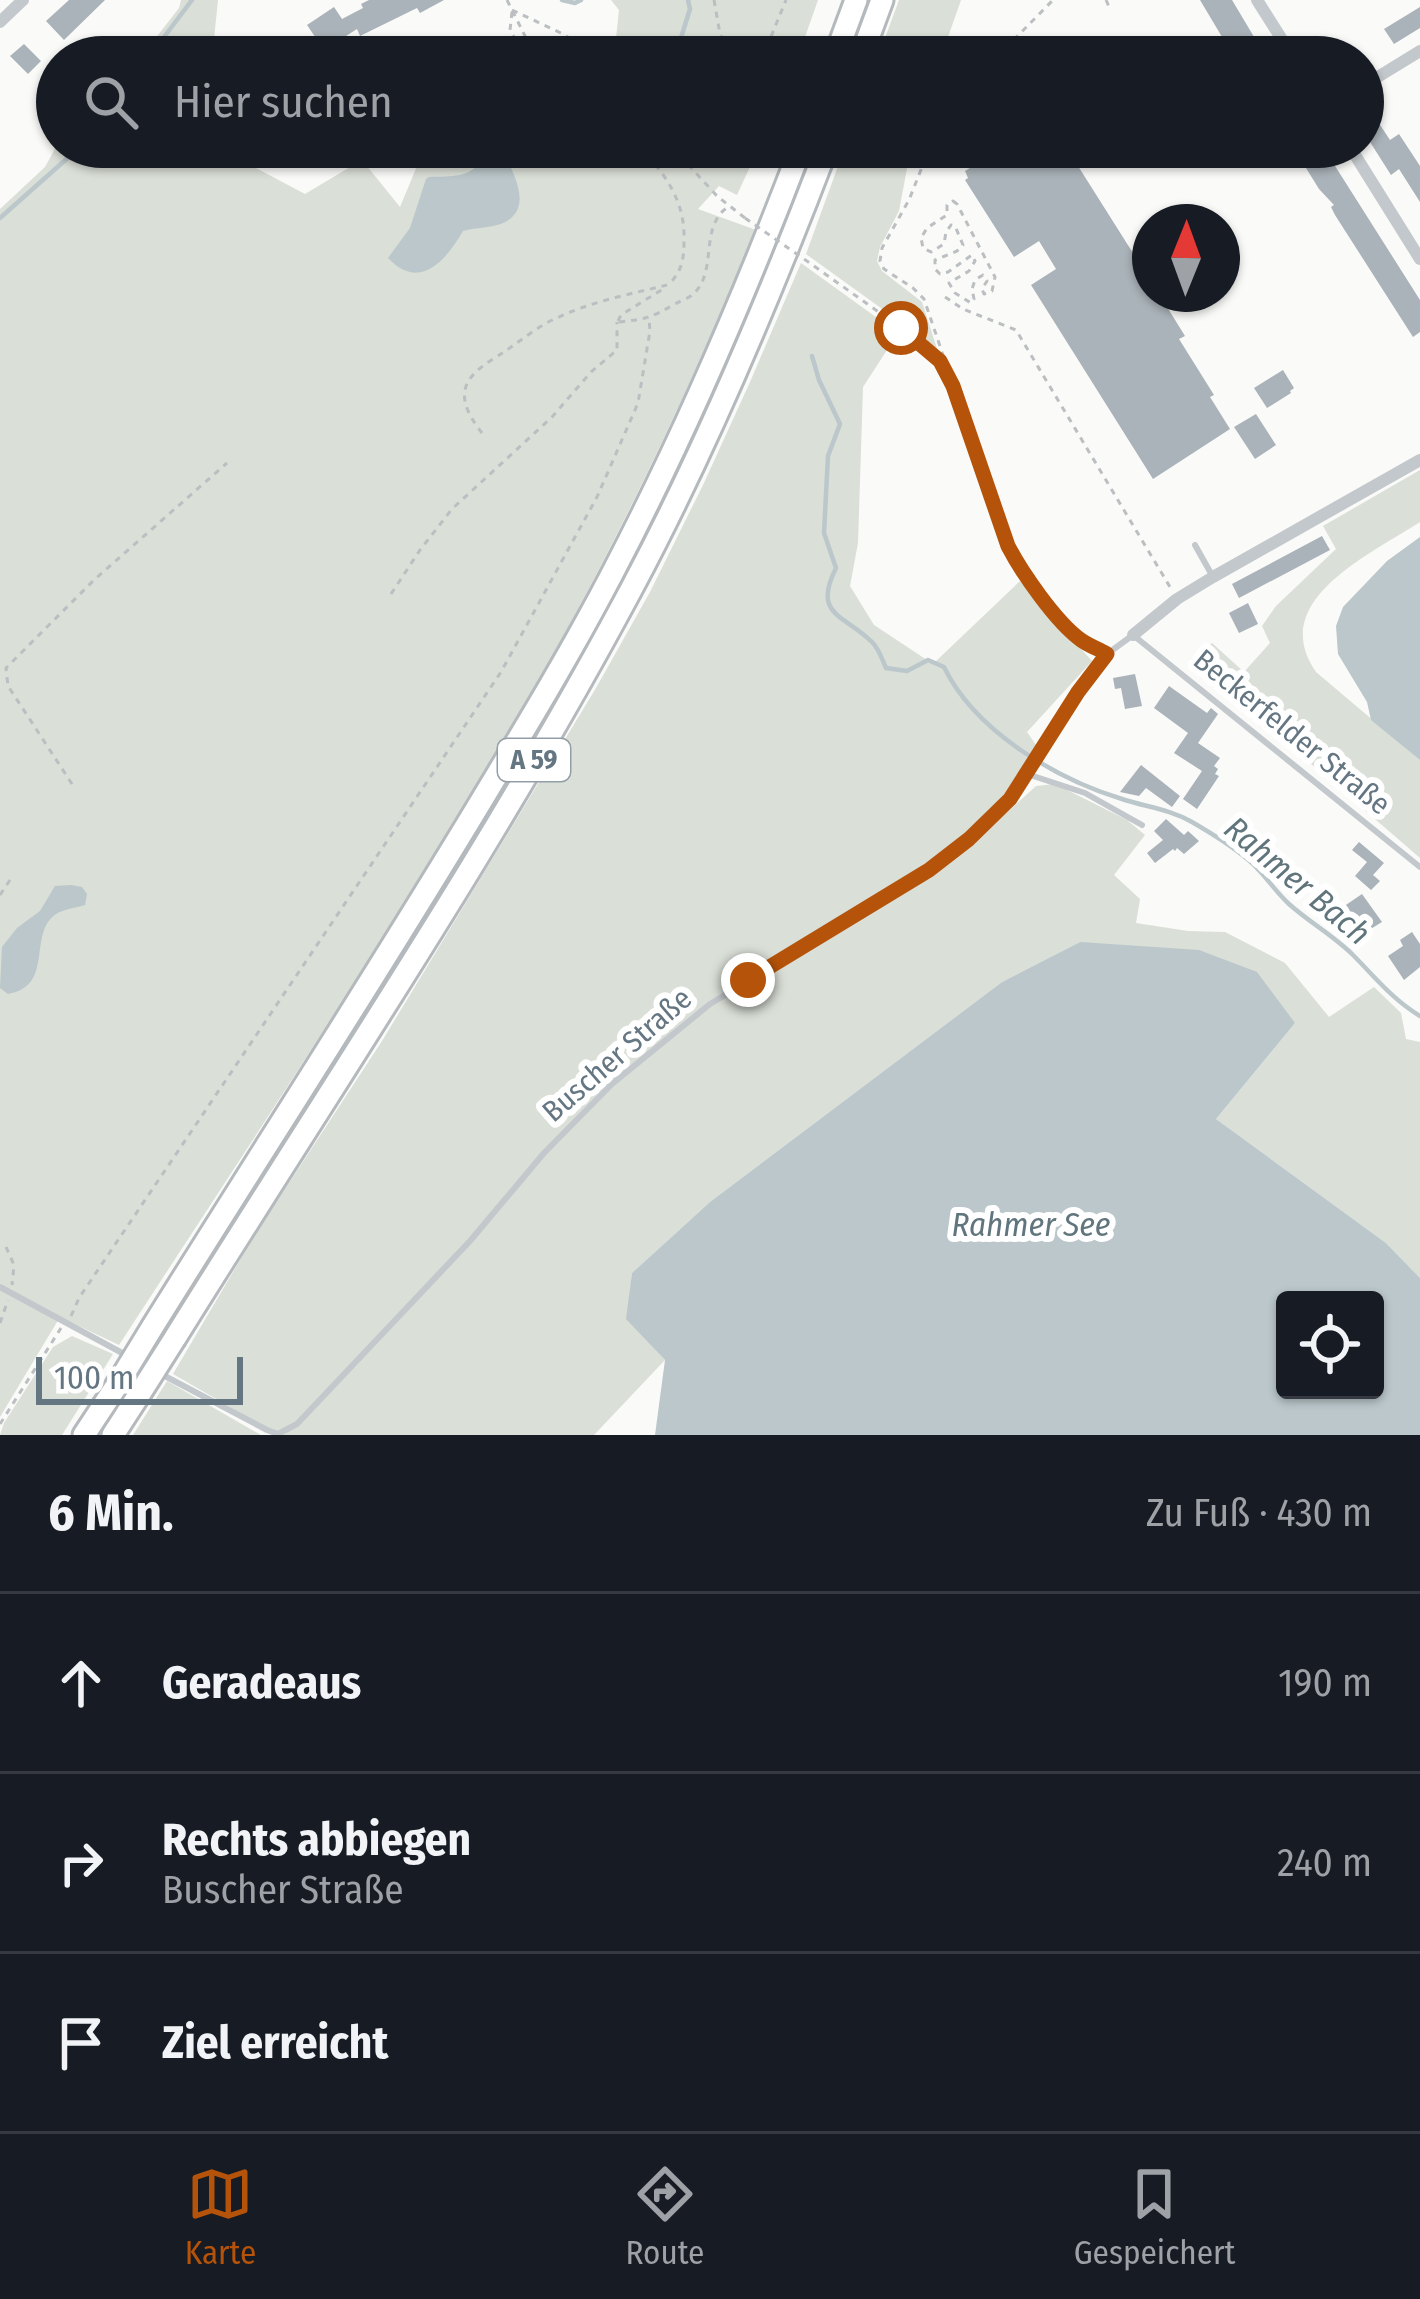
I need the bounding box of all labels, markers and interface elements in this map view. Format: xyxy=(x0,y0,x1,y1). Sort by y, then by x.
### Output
search box xyxy=(36,36,1384,168)
icon: search xyxy=(78,69,144,135)
text: Hier suchen xyxy=(174,75,393,129)
north arrow xyxy=(1132,204,1240,312)
route start xyxy=(874,301,928,355)
street label: Beckerfelder Straße xyxy=(1186,642,1398,822)
road number: A 59 xyxy=(498,739,570,781)
water label: Rahmer Bach xyxy=(1216,808,1378,953)
route end xyxy=(721,953,775,1007)
street label: Buscher Straße xyxy=(535,980,699,1130)
water label: Rahmer See xyxy=(952,1205,1110,1245)
map controls xyxy=(1276,1291,1384,1399)
button: locate xyxy=(1276,1291,1384,1399)
scale bar xyxy=(36,1351,243,1404)
text: 100 m xyxy=(54,1358,134,1398)
text: 6 Min. xyxy=(48,1482,174,1544)
text: Zu Fuß · 430 m xyxy=(1146,1490,1372,1536)
icon: ahead xyxy=(48,1650,114,1716)
text: Geradeaus xyxy=(162,1656,361,1710)
text: 190 m xyxy=(1278,1660,1372,1706)
text: Rechts abbiegen xyxy=(162,1813,471,1867)
icon: right xyxy=(48,1830,114,1896)
text: 240 m xyxy=(1277,1840,1372,1886)
text: Buscher Straße xyxy=(162,1867,403,1913)
icon: arrive xyxy=(48,2010,114,2076)
text: Ziel erreicht xyxy=(162,2016,388,2070)
tab: Karte xyxy=(185,2161,256,2273)
tab: Route xyxy=(626,2161,704,2273)
tab: Gespeichert xyxy=(1074,2161,1235,2273)

